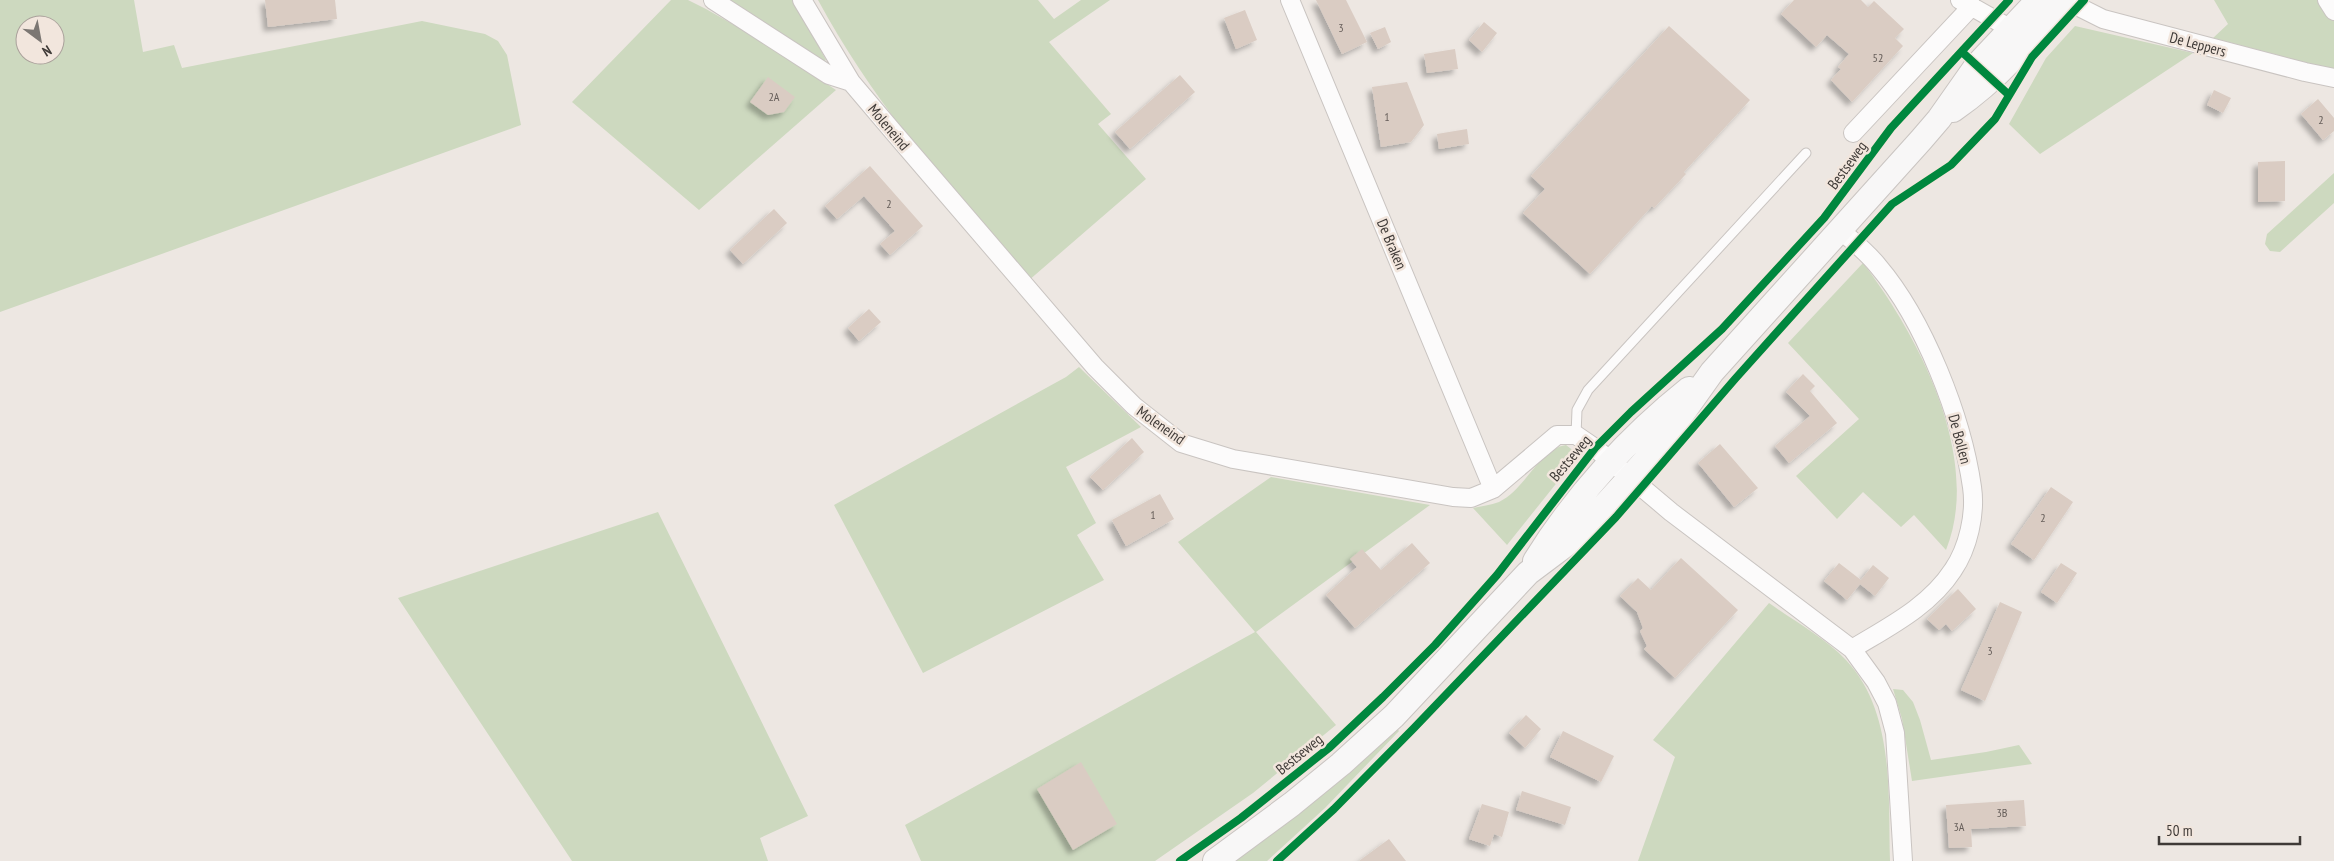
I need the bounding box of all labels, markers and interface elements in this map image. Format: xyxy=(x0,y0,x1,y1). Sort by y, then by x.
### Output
north arrow xyxy=(15,15,65,65)
house number: 3 xyxy=(1338,20,1344,35)
street label: De Leppers xyxy=(2168,27,2228,61)
text: N xyxy=(39,41,55,61)
house number: 52 xyxy=(1873,50,1883,65)
house number: 2A xyxy=(768,89,780,104)
street label: Moleneind xyxy=(864,100,914,154)
house number: 1 xyxy=(1384,109,1390,124)
house number: 2 xyxy=(2318,112,2324,127)
street label: Bestseweg xyxy=(1823,137,1871,193)
house number: 2 xyxy=(886,196,892,211)
street label: De Braken xyxy=(1373,216,1411,272)
street label: Moleneind xyxy=(1133,401,1189,449)
street label: De Bollen xyxy=(1944,412,1976,466)
street label: Bestseweg xyxy=(1545,431,1595,485)
house number: 1 xyxy=(1150,507,1156,522)
house number: 2 xyxy=(2040,510,2046,525)
house number: 3 xyxy=(1987,643,1993,658)
street label: Bestseweg xyxy=(1272,729,1326,779)
house number: 3B xyxy=(1996,805,2008,820)
scale bar xyxy=(2159,814,2300,846)
house number: 3A xyxy=(1953,819,1965,834)
text: 50 m xyxy=(2166,821,2192,840)

